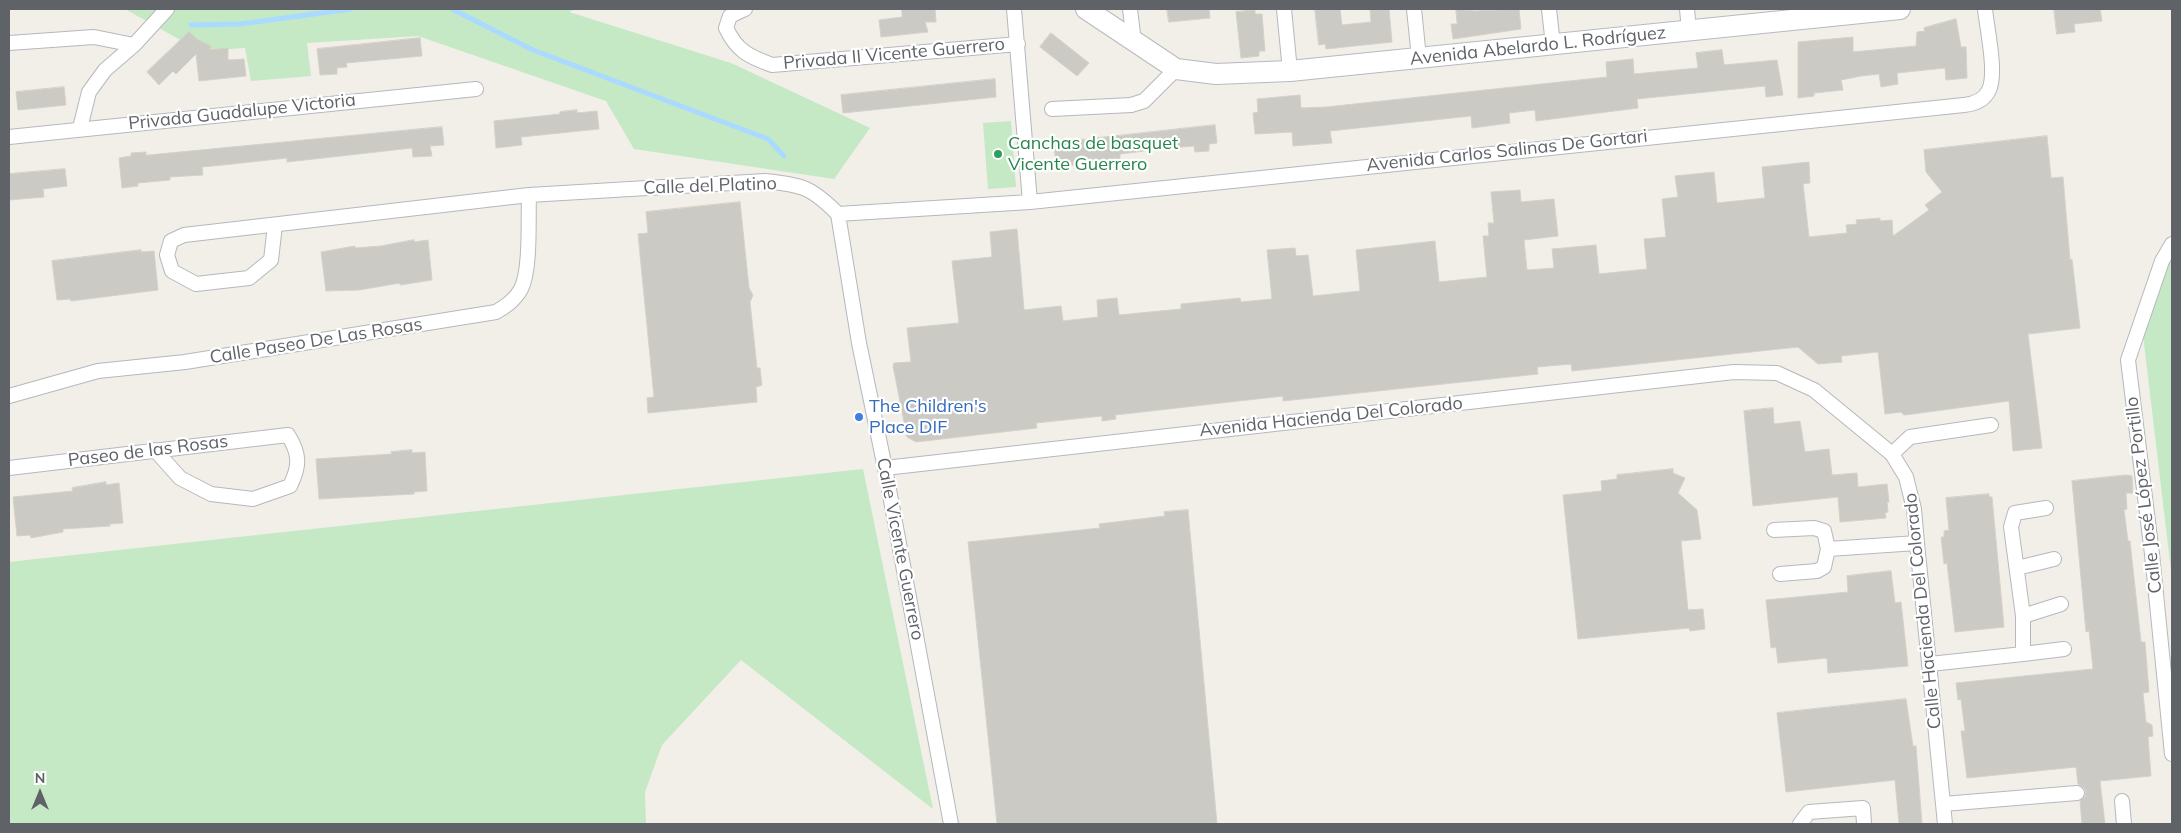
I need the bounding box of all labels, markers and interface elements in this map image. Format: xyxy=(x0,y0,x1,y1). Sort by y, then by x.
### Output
street label: Avenida Abelardo L. Rodríguez xyxy=(1409,22,1667,70)
street label: Privada II Vicente Guerrero xyxy=(782,34,1006,74)
street label: Privada Guadalupe Victoria xyxy=(127,89,357,135)
street label: Avenida Carlos Salinas De Gortari xyxy=(1365,125,1649,177)
place label: Canchas de basquet Vicente Guerrero xyxy=(1008,133,1178,176)
marker: Canchas de basquet Vicente Guerrero xyxy=(992,148,1004,160)
street label: Calle del Platino xyxy=(643,173,777,199)
street label: Calle Paseo De Las Rosas xyxy=(208,314,424,368)
street label: Avenida Hacienda Del Colorado xyxy=(1198,392,1464,442)
street label: Calle José López Portillo xyxy=(2121,395,2167,595)
place label: The Children's Place DIF xyxy=(869,396,987,438)
marker: The Children's Place DIF xyxy=(853,411,865,423)
street label: Paseo de las Rosas xyxy=(67,430,229,472)
street label: Calle Vicente Guerrero xyxy=(872,456,928,642)
street label: Calle Hacienda Del Colorado xyxy=(1900,492,1946,730)
north arrow xyxy=(15,768,65,818)
text: N xyxy=(35,769,45,787)

